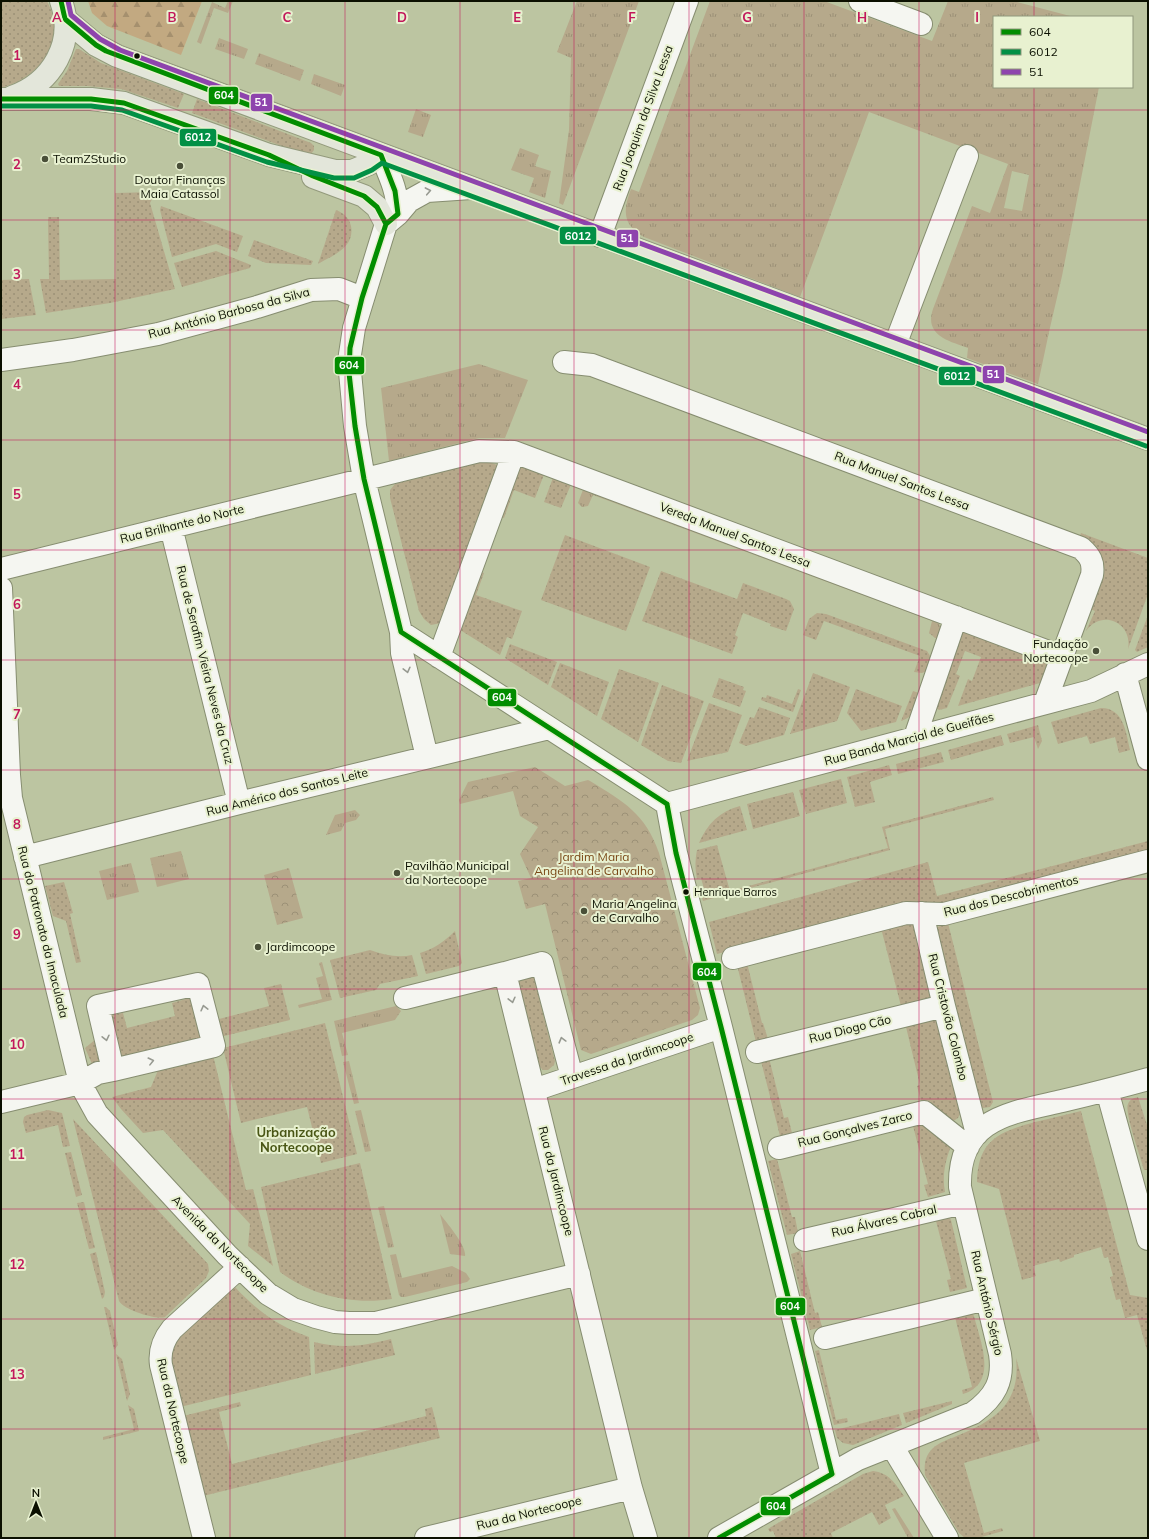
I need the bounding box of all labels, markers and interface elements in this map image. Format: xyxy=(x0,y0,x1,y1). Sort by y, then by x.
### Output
text: A xyxy=(52,9,62,25)
text: B xyxy=(168,9,177,25)
text: C xyxy=(283,9,292,25)
text: D xyxy=(397,9,407,25)
text: E xyxy=(513,9,521,25)
text: F xyxy=(628,9,636,25)
text: G xyxy=(742,9,752,25)
text: H xyxy=(857,9,867,25)
text: I xyxy=(975,9,979,25)
legend xyxy=(993,16,1133,88)
text: 604 xyxy=(1029,24,1051,39)
street label: Rua Joaquim da Silva Lessa xyxy=(609,43,676,193)
text: 6012 xyxy=(1029,44,1058,59)
text: 1 xyxy=(13,47,21,63)
unlabelled marker xyxy=(132,51,142,61)
text: 51 xyxy=(1029,64,1043,79)
line badge: 604 xyxy=(208,86,239,105)
text: 604 xyxy=(214,88,234,102)
line badge: 51 xyxy=(250,93,273,112)
text: 51 xyxy=(254,95,268,109)
line badge: 6012 xyxy=(179,128,217,147)
text: 6012 xyxy=(185,130,212,144)
place label: TeamZStudio xyxy=(53,151,126,166)
marker: TeamZStudio xyxy=(40,154,50,164)
text: 2 xyxy=(13,156,21,172)
marker: Doutor Finanças Maia Catassol xyxy=(175,161,185,171)
place label: Doutor Finanças Maia Catassol xyxy=(134,172,226,201)
one-way arrow xyxy=(425,188,432,196)
line badge: 6012 xyxy=(559,226,597,245)
text: 6012 xyxy=(565,229,592,243)
line badge: 51 xyxy=(616,229,639,248)
text: 51 xyxy=(620,231,634,245)
text: 3 xyxy=(13,266,21,282)
street label: Rua António Barbosa da Silva xyxy=(147,284,311,341)
line badge: 604 xyxy=(334,356,365,375)
text: 604 xyxy=(339,358,359,372)
line badge: 51 xyxy=(982,365,1005,384)
line badge: 6012 xyxy=(938,366,976,386)
text: 51 xyxy=(986,367,1000,381)
text: 6012 xyxy=(944,369,971,383)
text: 4 xyxy=(13,376,21,392)
street label: Rua Manuel Santos Lessa xyxy=(833,448,972,513)
text: 5 xyxy=(13,486,21,502)
street label: Vereda Manuel Santos Lessa xyxy=(658,499,813,570)
street label: Rua Brilhante do Norte xyxy=(118,501,245,546)
street label: Rua de Serafim Vieira Neves da Cruz xyxy=(173,564,237,766)
text: 6 xyxy=(13,596,21,612)
place label: Fundação Nortecoope xyxy=(1024,636,1088,665)
marker: Fundação Nortecoope xyxy=(1091,646,1101,656)
one-way arrow xyxy=(402,667,410,674)
line badge: 604 xyxy=(487,688,517,707)
text: 604 xyxy=(492,690,512,704)
text: 7 xyxy=(13,706,21,722)
street label: Rua Banda Marcial de Gueifães xyxy=(822,709,995,768)
street label: Rua Américo dos Santos Leite xyxy=(205,764,369,819)
text: 8 xyxy=(13,816,21,832)
street label: Rua do Patronato da Imaculada xyxy=(15,844,72,1019)
park label: Jardim Maria Angelina de Carvalho xyxy=(534,849,654,878)
place label: Pavilhão Municipal da Nortecoope xyxy=(405,858,509,887)
marker: Pavilhão Municipal da Nortecoope xyxy=(392,868,402,878)
street label: Rua dos Descobrimentos xyxy=(942,872,1080,920)
place label: Henrique Barros xyxy=(694,885,777,899)
marker: Henrique Barros xyxy=(681,887,691,897)
place label: Maria Angelina de Carvalho xyxy=(592,896,677,925)
marker: Maria Angelina de Carvalho xyxy=(579,906,589,916)
text: 9 xyxy=(13,926,21,942)
place label: Jardimcoope xyxy=(266,939,335,954)
marker: Jardimcoope xyxy=(253,942,263,952)
street label: Rua Cristovão Colombo xyxy=(925,952,972,1082)
line badge: 604 xyxy=(692,962,722,981)
text: 604 xyxy=(697,965,717,979)
one-way arrow xyxy=(507,997,515,1003)
one-way arrow xyxy=(201,1005,209,1011)
street label: Rua Diogo Cão xyxy=(807,1011,892,1046)
street label: Travessa da Jardimcoope xyxy=(558,1029,695,1088)
one-way arrow xyxy=(101,1035,109,1041)
text: 10 xyxy=(9,1036,25,1052)
one-way arrow xyxy=(558,1036,567,1043)
one-way arrow xyxy=(148,1057,154,1065)
street label: Rua Gonçalves Zarco xyxy=(796,1107,914,1150)
district label: Urbanização Nortecoope xyxy=(256,1124,336,1155)
street label: Rua da Jardimcoope xyxy=(536,1125,577,1237)
text: 11 xyxy=(9,1146,25,1162)
street label: Avenida da Nortecoope xyxy=(169,1192,272,1295)
street label: Rua Álvares Cabral xyxy=(830,1201,938,1240)
street label: Rua António Sérgio xyxy=(968,1249,1007,1357)
text: 12 xyxy=(9,1256,25,1272)
line badge: 604 xyxy=(775,1297,806,1316)
text: 604 xyxy=(780,1299,800,1313)
street label: Rua da Nortecoope xyxy=(154,1357,193,1465)
text: 13 xyxy=(9,1366,25,1382)
north arrow xyxy=(16,1483,56,1523)
text: N xyxy=(32,1486,40,1500)
street label: Rua da Nortecoope xyxy=(475,1492,583,1533)
line badge: 604 xyxy=(760,1496,791,1516)
text: 604 xyxy=(766,1499,786,1513)

